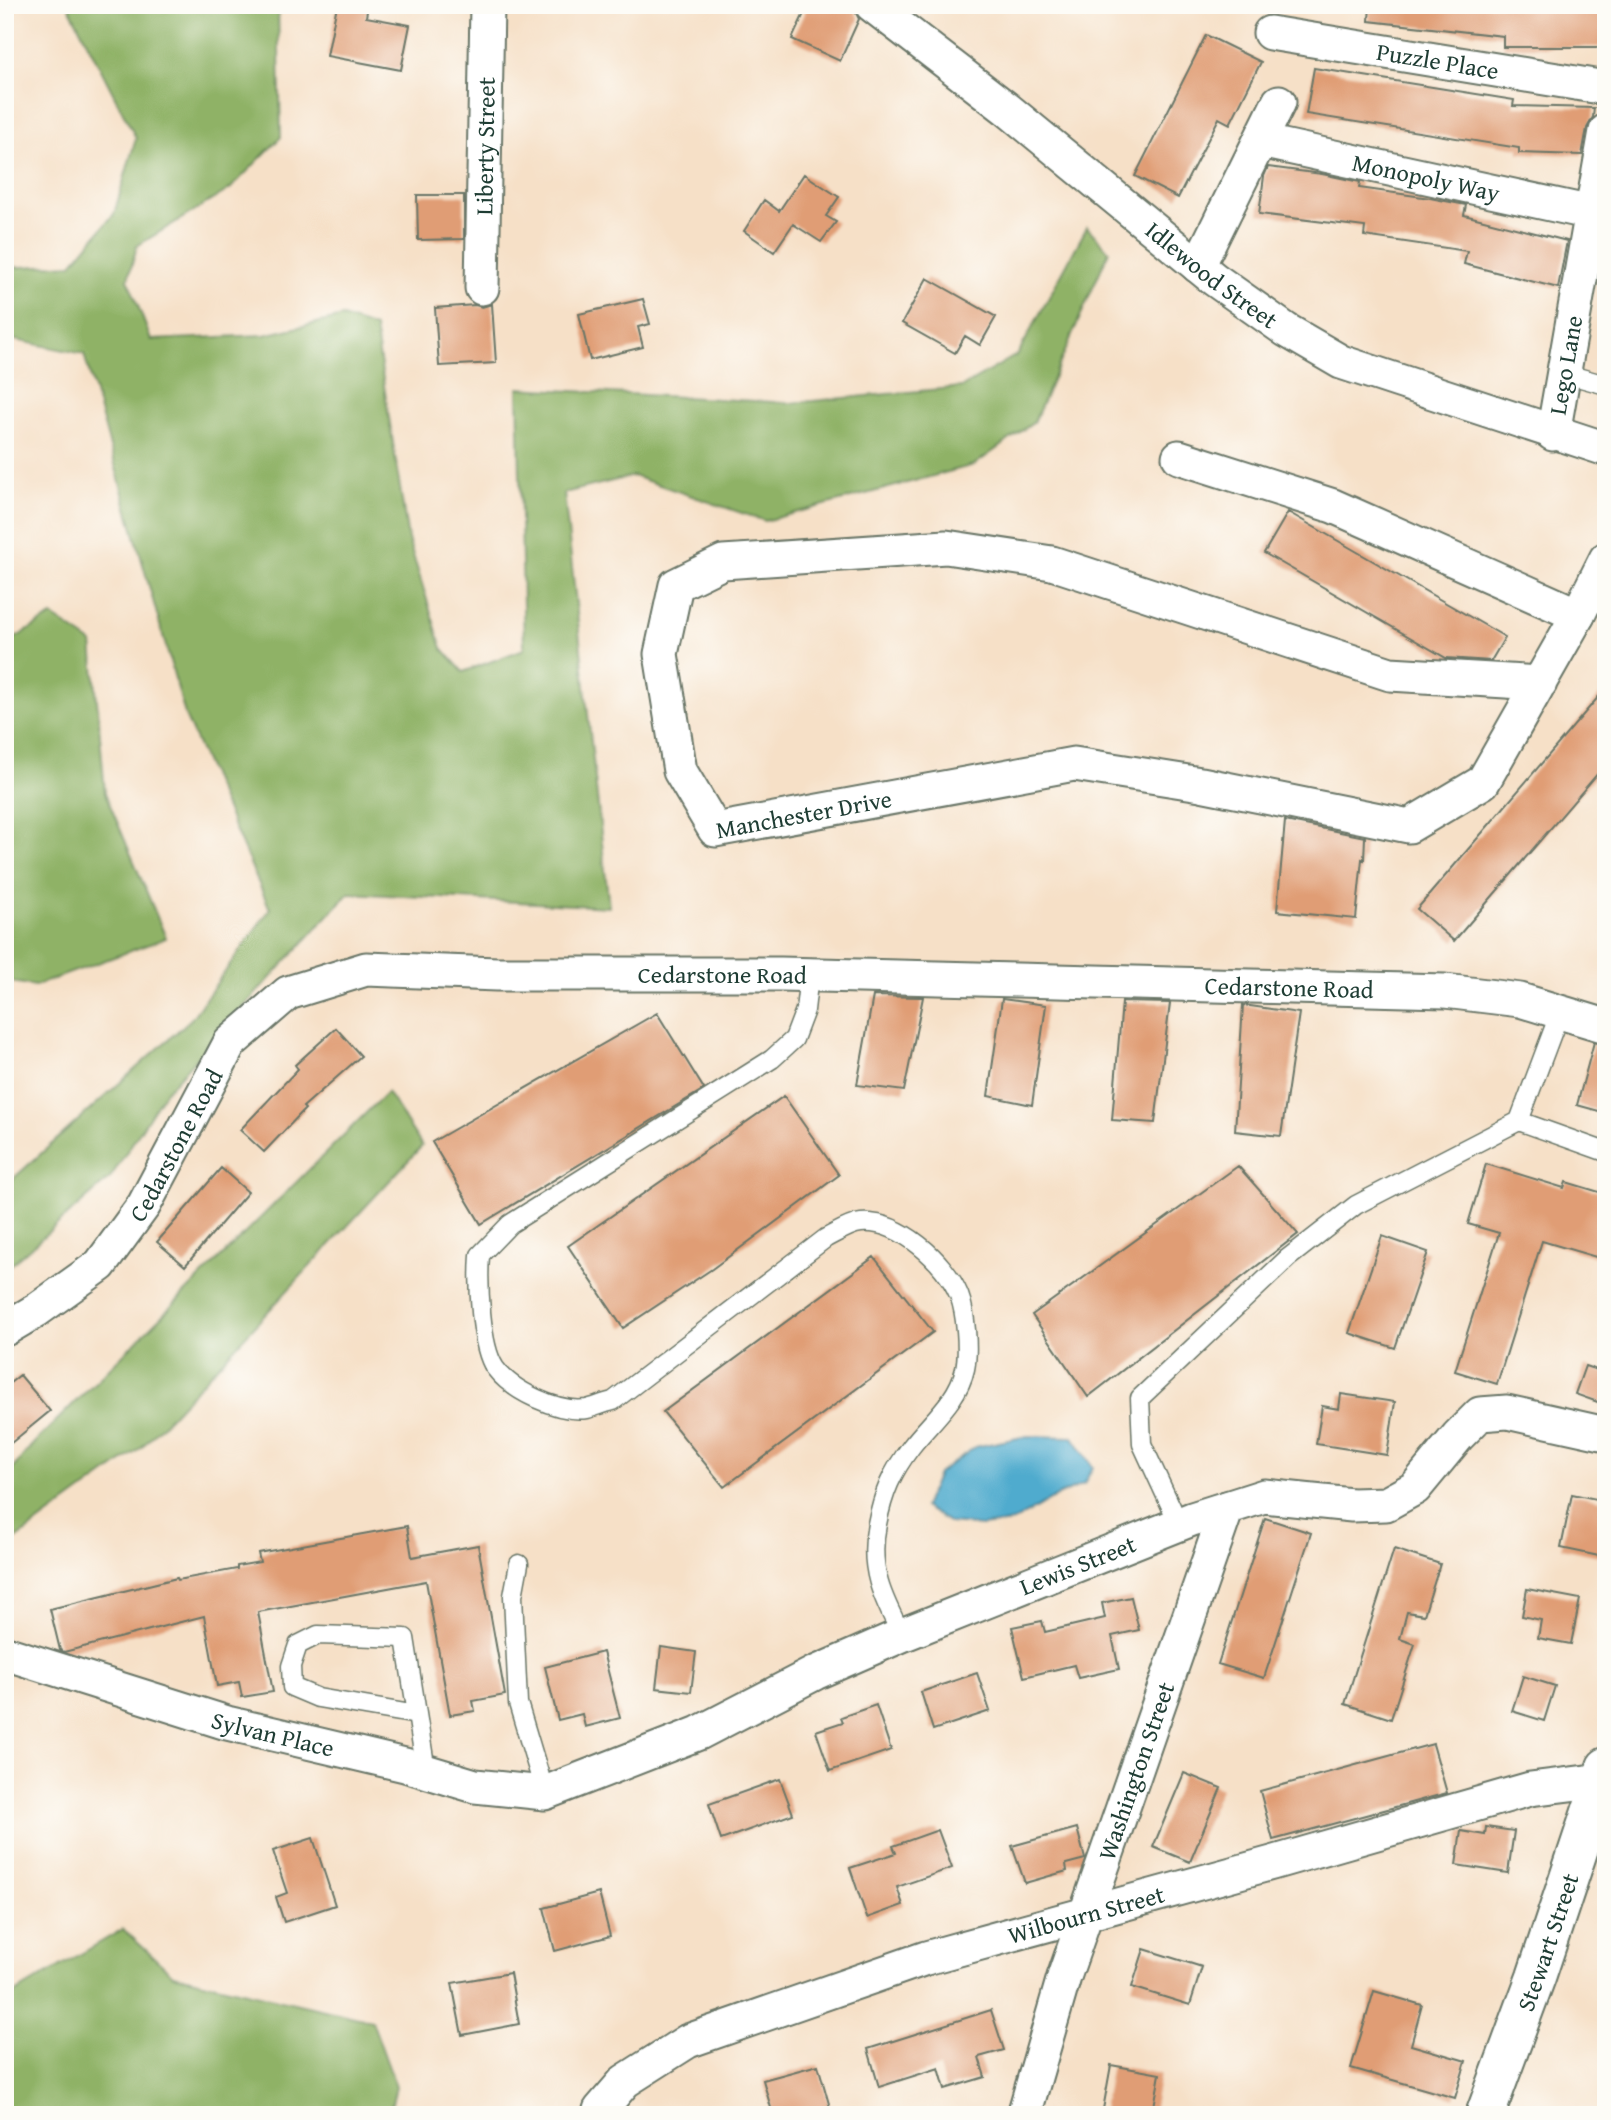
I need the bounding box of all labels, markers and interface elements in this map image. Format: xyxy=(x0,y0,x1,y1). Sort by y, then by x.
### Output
street label: Puzzle Place xyxy=(1374,33,1501,88)
street label: Liberty Street xyxy=(466,76,503,216)
street label: Monopoly Way xyxy=(1349,144,1503,210)
street label: Idlewood Street xyxy=(1138,213,1286,337)
street label: Lego Lane xyxy=(1539,313,1591,417)
street label: Manchester Drive xyxy=(713,780,894,847)
street label: Cedarstone Road xyxy=(638,957,807,992)
street label: Cedarstone Road xyxy=(1204,967,1374,1007)
street label: Cedarstone Road xyxy=(120,1062,231,1229)
street label: Lewis Street xyxy=(1014,1526,1141,1604)
street label: Washington Street xyxy=(1089,1677,1183,1865)
street label: Sylvan Place xyxy=(207,1702,338,1765)
street label: Stewart Street xyxy=(1507,1868,1587,2016)
street label: Wilbourn Street xyxy=(1004,1876,1169,1952)

